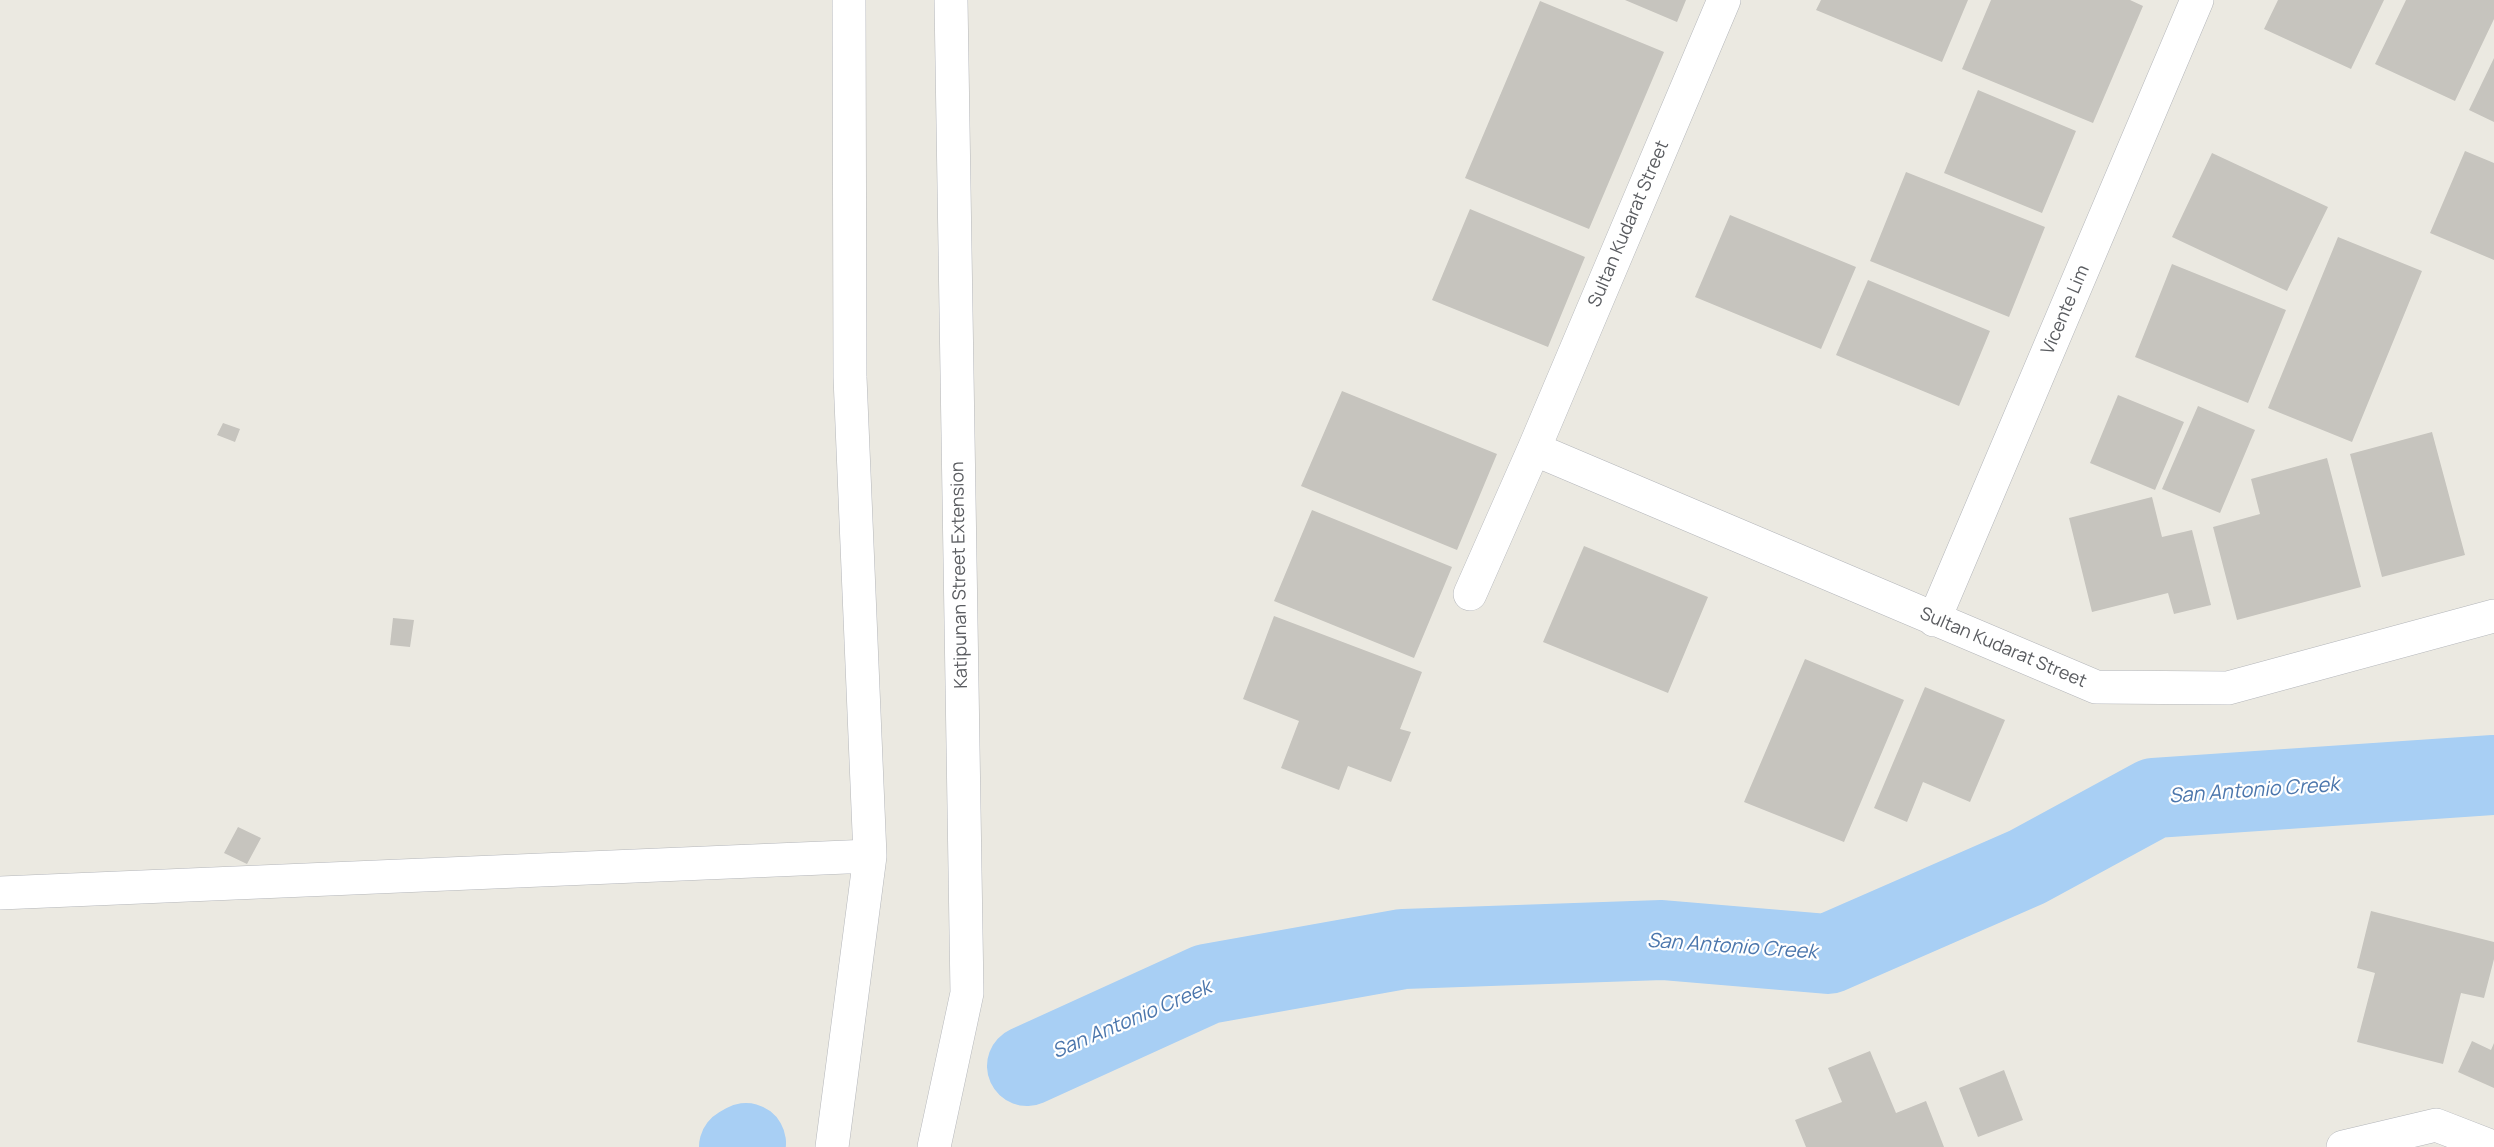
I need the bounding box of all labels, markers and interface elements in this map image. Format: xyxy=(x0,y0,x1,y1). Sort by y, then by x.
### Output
street label: Sultan Kudarat Street xyxy=(1584,138,1674,310)
street label: Vicente Lim xyxy=(2038,262,2094,358)
street label: Katipunan Street Extension xyxy=(947,461,973,689)
street label: Sultan Kudarat Street xyxy=(1917,603,2089,693)
water label: San Antonio Creek xyxy=(2168,773,2340,809)
water label: San Antonio Creek xyxy=(1646,929,1818,965)
water label: San Antonio Creek xyxy=(1049,976,1215,1064)

